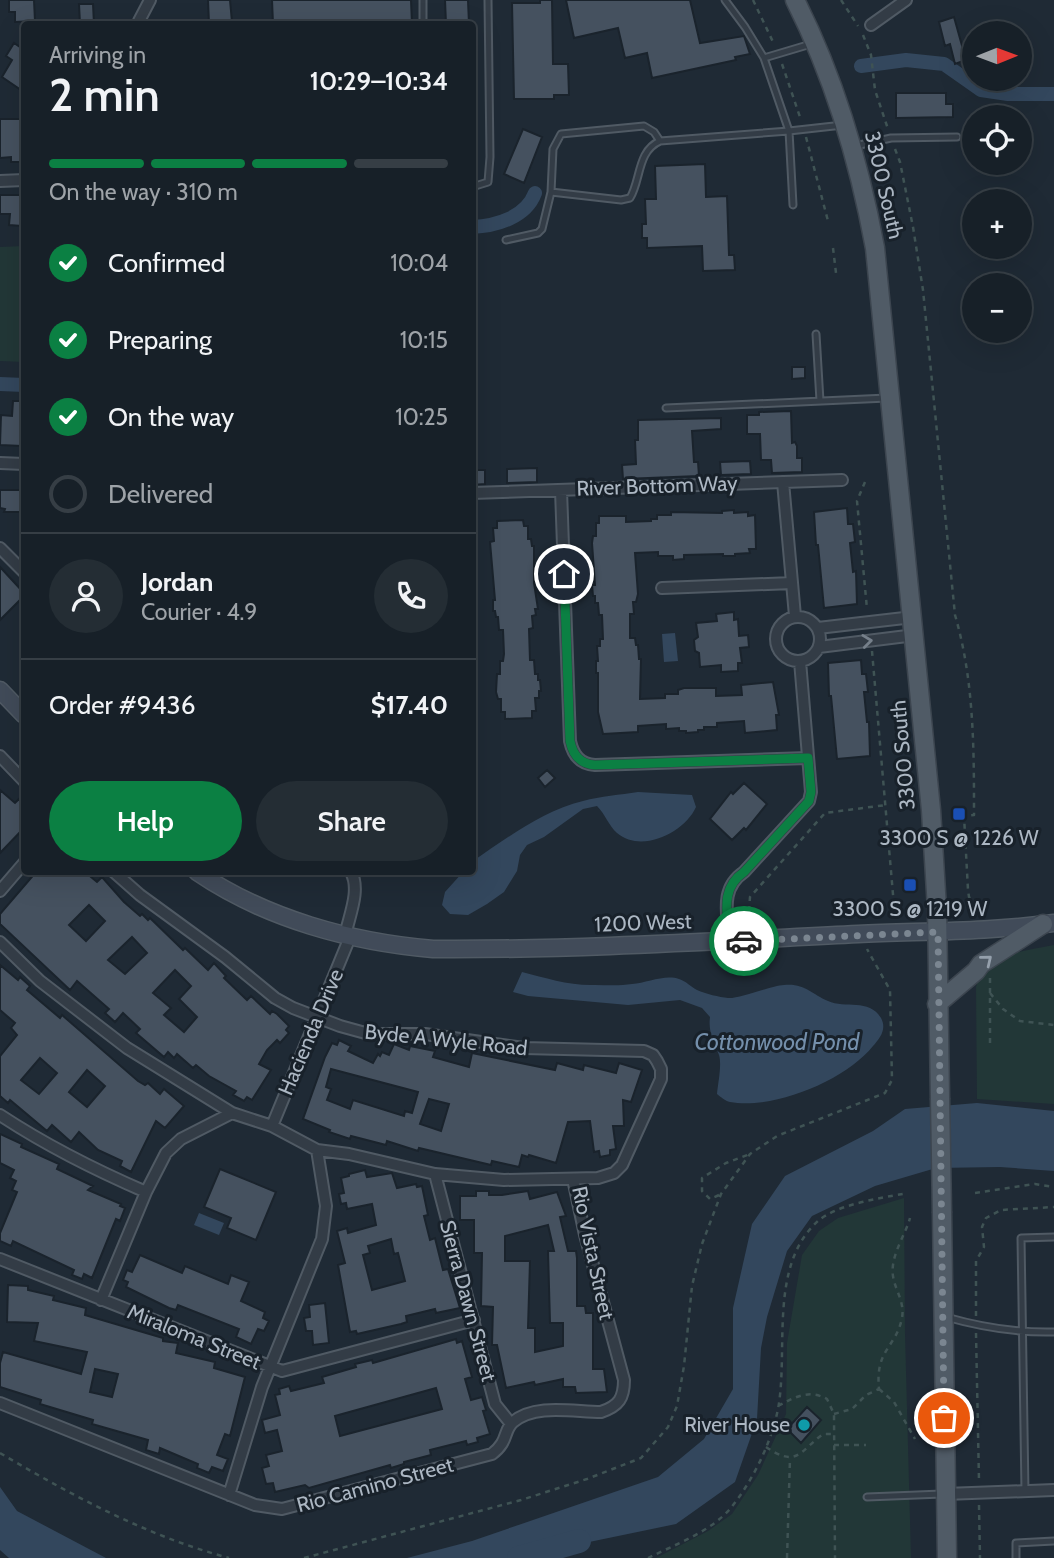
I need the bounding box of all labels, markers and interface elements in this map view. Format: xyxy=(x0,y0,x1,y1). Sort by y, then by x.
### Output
north arrow xyxy=(962,21,1032,91)
map controls xyxy=(962,21,1032,343)
text: Arriving in xyxy=(49,41,146,69)
text: 10:29–10:34 xyxy=(310,65,448,97)
text: 2 min xyxy=(49,67,160,123)
button: locate xyxy=(962,105,1032,175)
street label: 3300 South xyxy=(860,128,909,241)
text: On the way · 310 m xyxy=(49,178,238,206)
button: + xyxy=(962,189,1032,259)
icon: check xyxy=(49,244,87,282)
text: Confirmed xyxy=(108,247,225,279)
text: 10:04 xyxy=(390,249,448,277)
button: − xyxy=(962,273,1032,343)
icon: check xyxy=(49,321,87,359)
text: Preparing xyxy=(108,324,212,356)
text: 10:15 xyxy=(400,326,448,354)
icon: check xyxy=(49,398,87,436)
text: On the way xyxy=(108,401,234,433)
text: 10:25 xyxy=(395,403,448,431)
street label: River Bottom Way xyxy=(576,470,738,501)
text: Delivered xyxy=(108,478,213,510)
pin xyxy=(534,544,594,604)
icon: home xyxy=(545,555,583,593)
button: person xyxy=(49,559,123,633)
button: phone xyxy=(374,559,448,633)
text: Jordan xyxy=(141,566,213,598)
text: Courier · 4.9 xyxy=(141,598,257,626)
one-way arrow xyxy=(861,633,873,648)
text: Order #9436 xyxy=(49,689,195,721)
text: $17.40 xyxy=(371,689,448,721)
street label: 3300 South xyxy=(885,699,920,811)
button: Help xyxy=(49,781,242,861)
button: Share xyxy=(256,781,448,861)
marker: 3300 S @ 1226 W xyxy=(951,806,967,822)
place label: 3300 S @ 1226 W xyxy=(879,825,1039,850)
marker: 3300 S @ 1219 W xyxy=(902,877,918,893)
place label: 3300 S @ 1219 W xyxy=(833,896,988,921)
courier xyxy=(709,906,779,976)
street label: 1200 West xyxy=(594,908,692,937)
icon: car xyxy=(725,922,763,960)
one-way arrow xyxy=(980,956,992,969)
street label: Hacienda Drive xyxy=(273,965,348,1099)
street label: Byde A Wyle Road xyxy=(363,1019,529,1060)
water label: Cottonwood Pond xyxy=(694,1028,861,1056)
street label: Rio Vista Street xyxy=(567,1184,620,1322)
street label: Sierra Dawn Street xyxy=(435,1218,502,1384)
street label: Miraloma Street xyxy=(124,1298,264,1375)
pin xyxy=(914,1388,974,1448)
icon: bag xyxy=(925,1399,963,1437)
place label: River House xyxy=(684,1412,790,1437)
marker: River House xyxy=(796,1417,812,1433)
street label: Rio Camino Street xyxy=(294,1452,456,1517)

